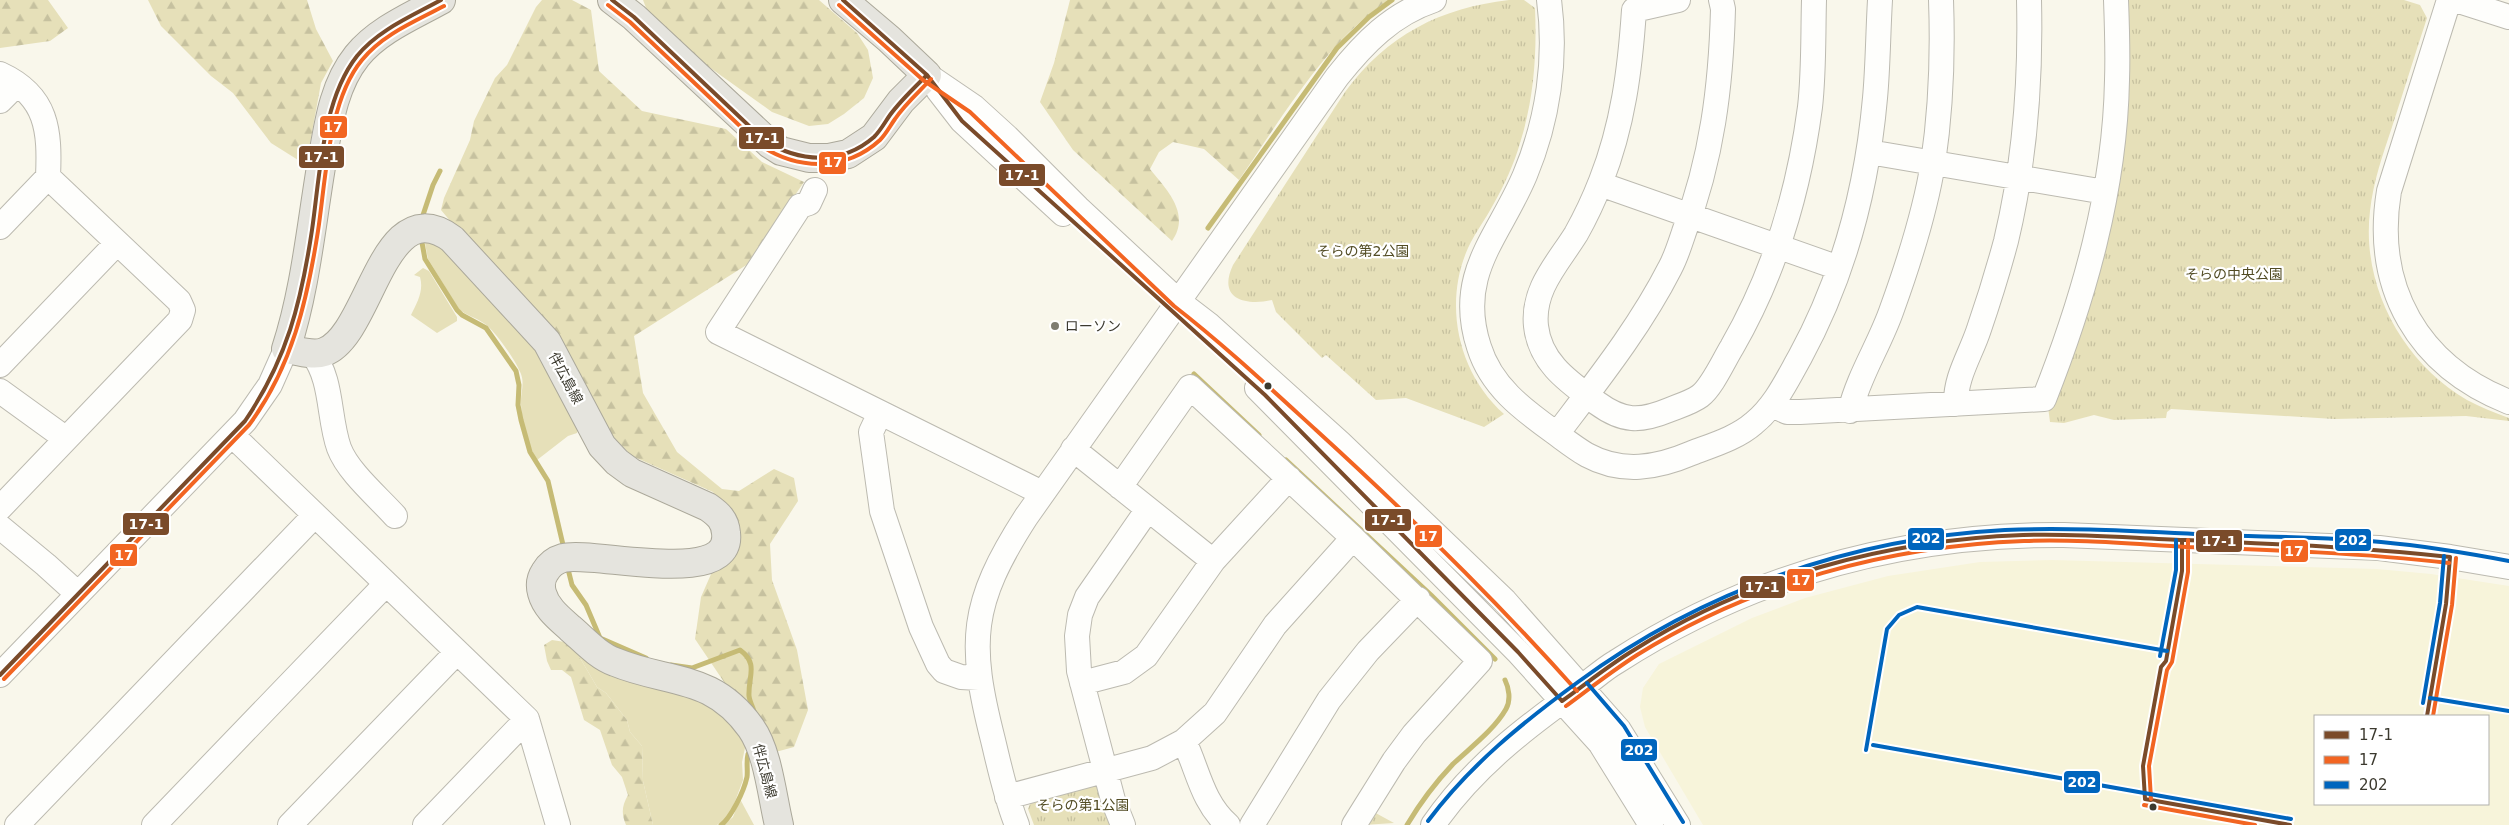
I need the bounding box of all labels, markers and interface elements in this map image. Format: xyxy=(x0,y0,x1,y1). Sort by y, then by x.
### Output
line badge: 17 xyxy=(319,115,348,139)
text: 17 xyxy=(323,119,343,135)
line badge: 17-1 xyxy=(738,126,785,150)
text: 17-1 xyxy=(744,130,780,146)
line badge: 17-1 xyxy=(298,145,345,169)
text: 17-1 xyxy=(303,149,339,165)
line badge: 17 xyxy=(818,151,847,175)
text: 17 xyxy=(823,154,843,170)
line badge: 17-1 xyxy=(998,163,1046,187)
text: 17-1 xyxy=(1004,167,1040,183)
park label: そらの第2公園 xyxy=(1317,243,1409,259)
park label: そらの中央公園 xyxy=(2185,266,2283,282)
place label: ローソン xyxy=(1065,318,1121,334)
marker: ローソン xyxy=(1049,320,1061,332)
street label: 伴広島線 xyxy=(546,350,586,406)
unlabelled marker xyxy=(1263,381,1273,391)
line badge: 17-1 xyxy=(1364,508,1412,532)
line badge: 17-1 xyxy=(122,512,170,536)
text: 17-1 xyxy=(1370,512,1406,528)
text: 17-1 xyxy=(128,516,164,532)
line badge: 17 xyxy=(1414,524,1443,548)
line badge: 202 xyxy=(1907,527,1945,551)
text: 17 xyxy=(1418,528,1438,544)
line badge: 202 xyxy=(2334,528,2372,552)
line badge: 17-1 xyxy=(2195,529,2243,553)
text: 202 xyxy=(1911,530,1941,546)
text: 202 xyxy=(2338,532,2368,548)
text: 17-1 xyxy=(2201,533,2237,549)
line badge: 17 xyxy=(2280,539,2309,563)
line badge: 17 xyxy=(109,543,138,567)
text: 17 xyxy=(2284,543,2304,559)
text: 17 xyxy=(114,547,134,563)
line badge: 17 xyxy=(1786,568,1815,592)
text: 17 xyxy=(1791,572,1811,588)
line badge: 17-1 xyxy=(1739,575,1786,599)
text: 17-1 xyxy=(1744,579,1780,595)
legend xyxy=(2314,715,2489,805)
text: 17-1 xyxy=(2359,726,2393,744)
line badge: 202 xyxy=(1620,738,1658,762)
street label: 伴広島線 xyxy=(750,742,780,800)
text: 202 xyxy=(1624,742,1654,758)
text: 17 xyxy=(2359,751,2378,769)
line badge: 202 xyxy=(2063,770,2101,794)
text: 202 xyxy=(2067,774,2097,790)
text: 202 xyxy=(2359,776,2388,794)
park label: そらの第1公園 xyxy=(1037,797,1129,813)
unlabelled marker xyxy=(2148,802,2158,812)

